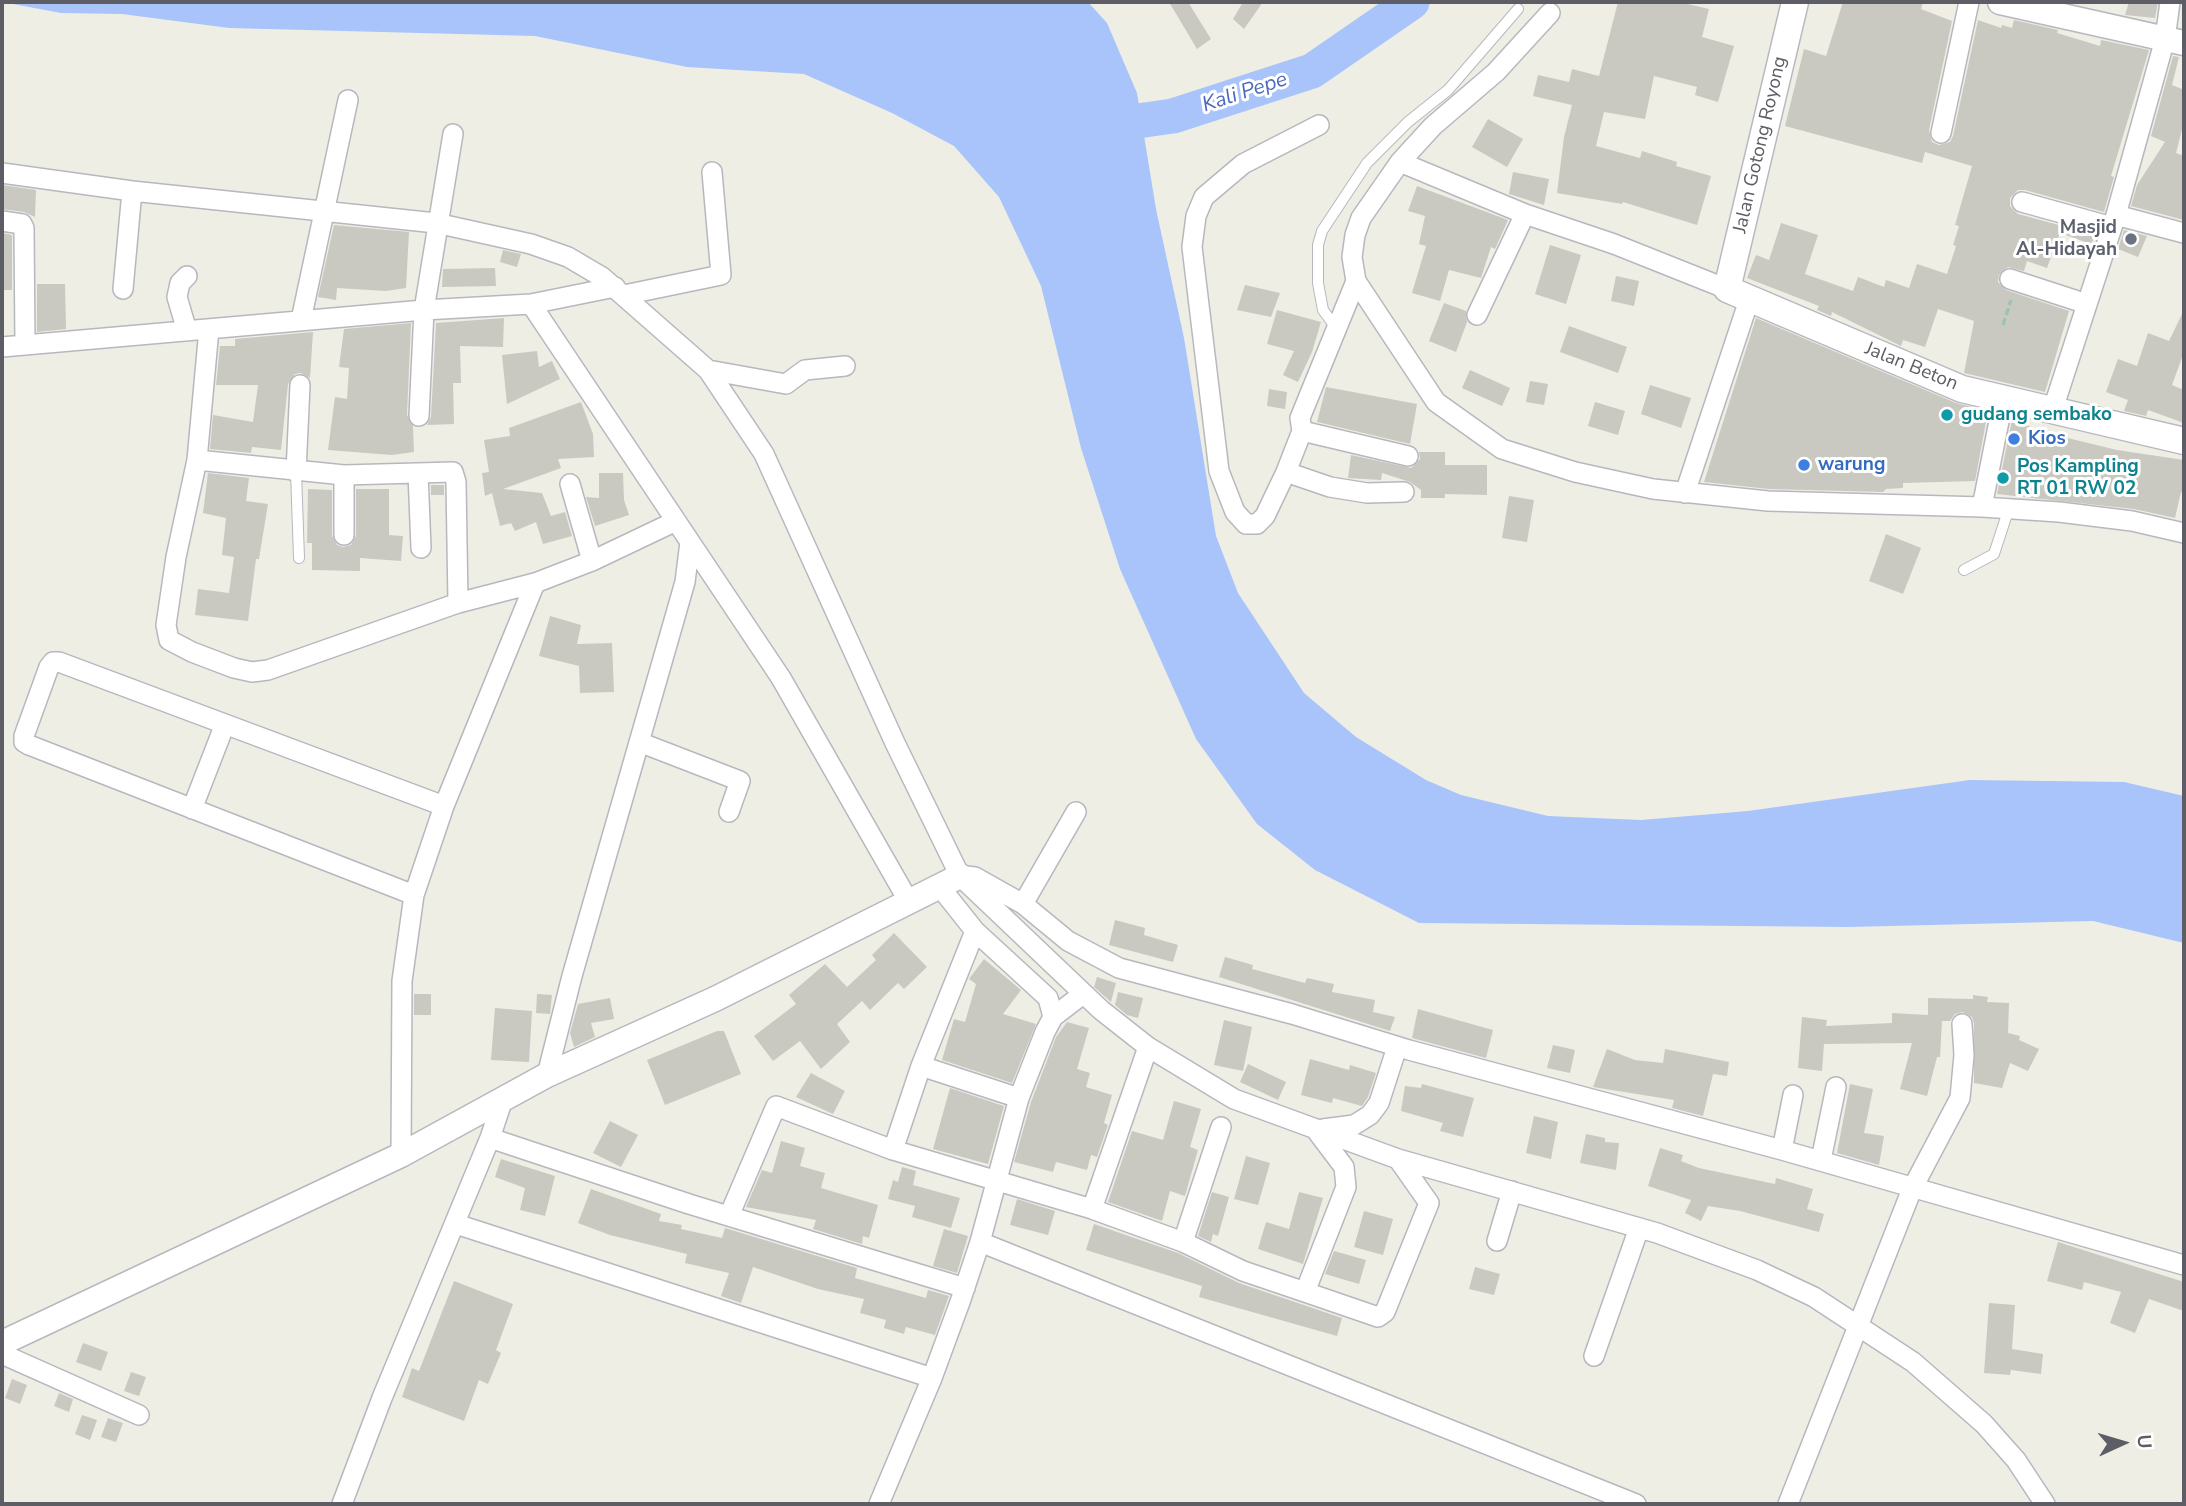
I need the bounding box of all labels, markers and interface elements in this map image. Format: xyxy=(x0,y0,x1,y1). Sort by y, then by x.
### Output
street label: Jalan Gotong Royong xyxy=(1730,54,1792,236)
water label: Kali Pepe xyxy=(1199,67,1291,119)
place label: Masjid Al-Hidayah xyxy=(2016,217,2117,261)
marker: Masjid Al-Hidayah xyxy=(2123,231,2139,247)
street label: Jalan Beton xyxy=(1861,338,1961,396)
place label: gudang sembako xyxy=(1961,404,2112,426)
marker: gudang sembako xyxy=(1939,407,1955,423)
place label: Kios xyxy=(2028,428,2066,450)
marker: Kios xyxy=(2006,431,2022,447)
place label: warung xyxy=(1818,454,1885,476)
place label: Pos Kampling RT 01 RW 02 xyxy=(2017,456,2139,500)
marker: warung xyxy=(1796,457,1812,473)
marker: Pos Kampling RT 01 RW 02 xyxy=(1995,470,2011,486)
north arrow xyxy=(2088,1408,2158,1478)
text: U xyxy=(2130,1434,2157,1449)

